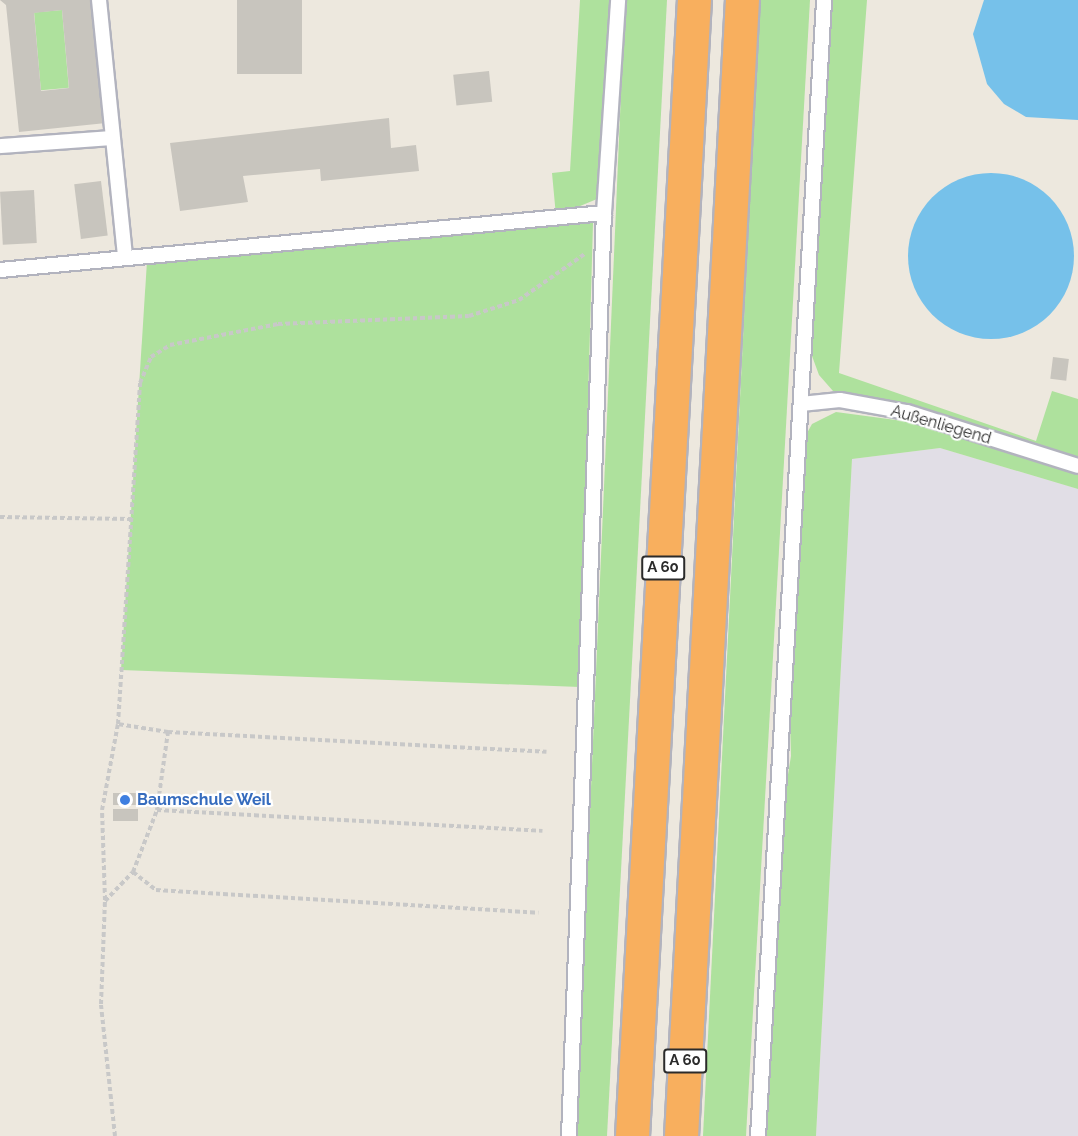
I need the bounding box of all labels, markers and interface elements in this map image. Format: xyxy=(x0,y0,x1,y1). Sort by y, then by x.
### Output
street label: Außenliegend xyxy=(889,402,993,448)
road number: A 60 xyxy=(640,556,686,580)
place label: Baumschule Weil xyxy=(137,790,271,810)
marker: Baumschule Weil xyxy=(118,793,132,807)
road number: A 60 xyxy=(662,1049,708,1073)

